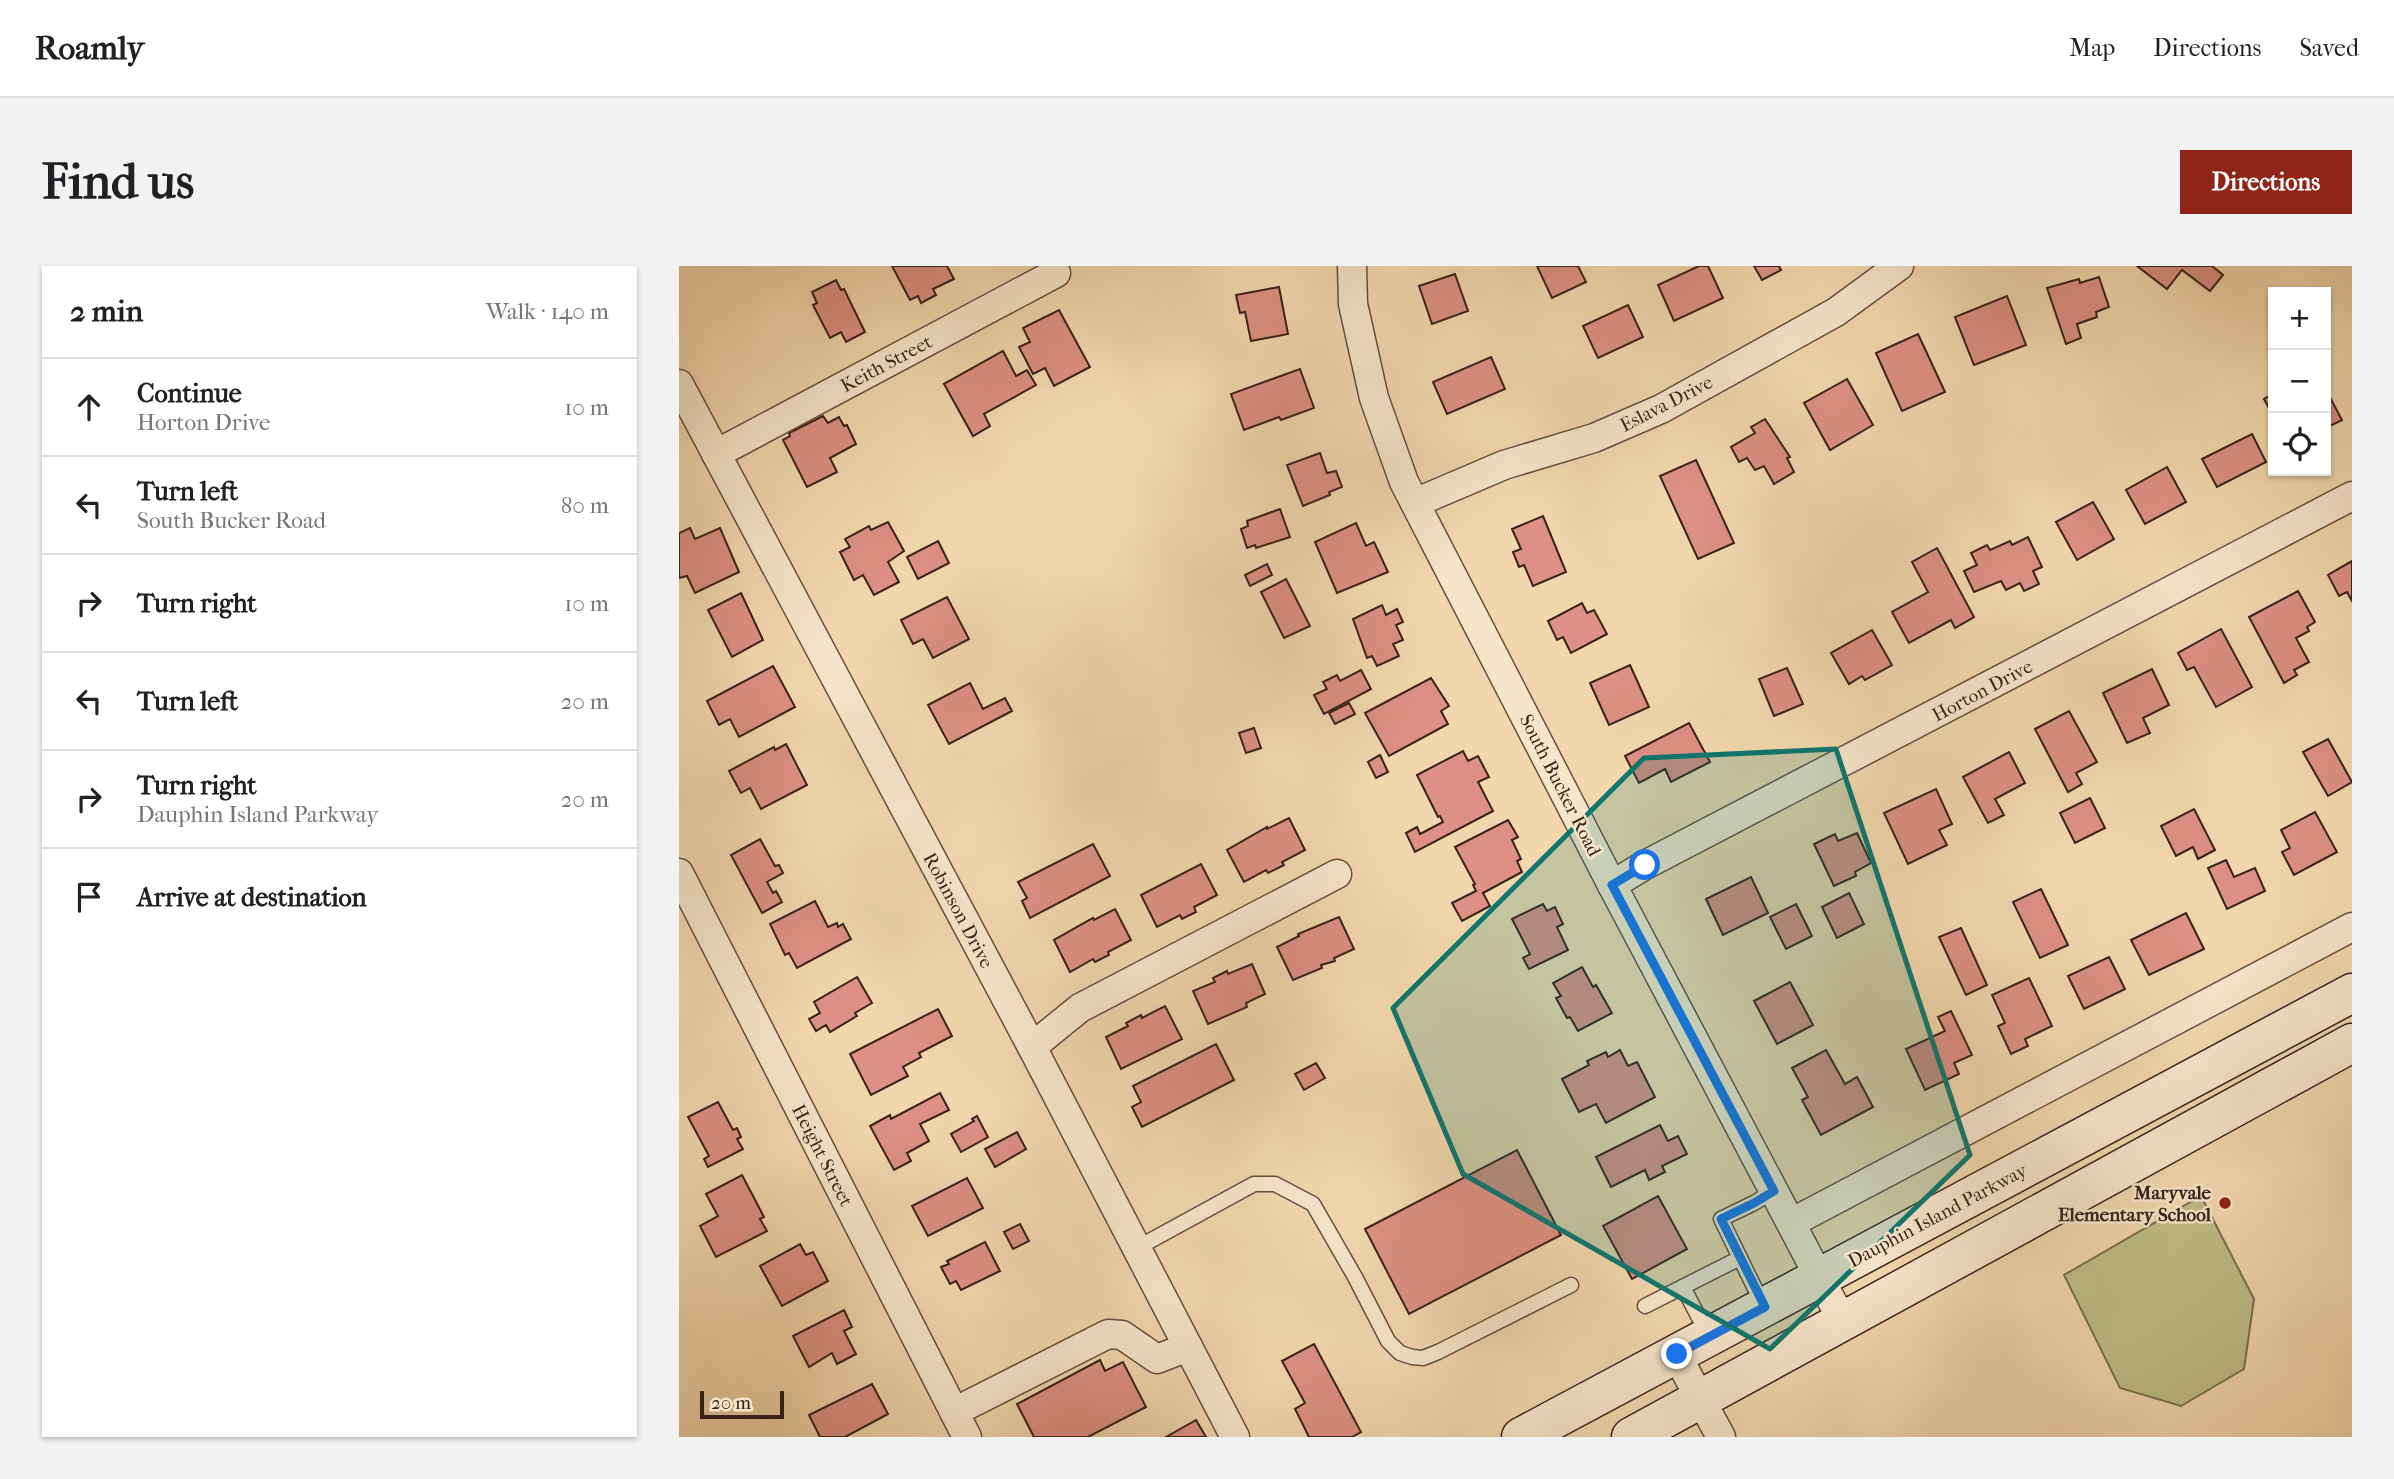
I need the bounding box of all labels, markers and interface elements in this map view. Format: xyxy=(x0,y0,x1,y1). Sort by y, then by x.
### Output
text: Roamly xyxy=(35,29,144,68)
text: Map xyxy=(2069,34,2115,62)
text: Directions xyxy=(2153,34,2261,62)
text: Saved xyxy=(2299,34,2359,62)
button: Directions xyxy=(2180,150,2352,214)
text: Find us xyxy=(42,153,194,211)
map controls xyxy=(2268,287,2331,476)
button: + xyxy=(2268,287,2331,350)
text: 2 min xyxy=(70,294,143,329)
text: Walk · 140 m xyxy=(486,298,609,325)
street label: Keith Street xyxy=(837,331,936,397)
button: − xyxy=(2268,350,2331,413)
street label: Eslava Drive xyxy=(1617,371,1716,437)
text: Continue xyxy=(137,378,242,409)
icon: ahead xyxy=(70,388,108,426)
text: 10 m xyxy=(564,394,609,421)
text: Horton Drive xyxy=(137,409,271,436)
button: locate xyxy=(2268,413,2331,476)
text: Turn left xyxy=(137,476,238,507)
icon: left xyxy=(70,486,108,524)
text: 80 m xyxy=(561,492,609,519)
text: South Bucker Road xyxy=(137,507,326,534)
icon: right xyxy=(70,584,108,622)
text: Turn right xyxy=(137,588,257,619)
text: 10 m xyxy=(564,590,609,617)
street label: Horton Drive xyxy=(1929,655,2036,726)
icon: left xyxy=(70,682,108,720)
text: Turn left xyxy=(137,686,238,717)
text: 20 m xyxy=(560,688,609,715)
street label: South Bucker Road xyxy=(1515,711,1606,861)
text: Turn right xyxy=(137,770,257,801)
icon: right xyxy=(70,780,108,818)
text: 20 m xyxy=(560,786,609,813)
text: Dauphin Island Parkway xyxy=(137,801,379,828)
street label: Robinson Drive xyxy=(918,849,998,972)
route start xyxy=(1629,849,1660,880)
icon: arrive xyxy=(70,878,108,916)
text: Arrive at destination xyxy=(137,882,367,913)
street label: Height Street xyxy=(787,1101,857,1210)
street label: Dauphin Island Parkway xyxy=(1844,1159,2032,1272)
place label: Maryvale Elementary School xyxy=(2058,1182,2212,1226)
marker: Maryvale Elementary School xyxy=(2217,1195,2233,1211)
route end xyxy=(1661,1338,1692,1369)
scale bar xyxy=(700,1388,784,1420)
text: 20 m xyxy=(711,1392,751,1414)

